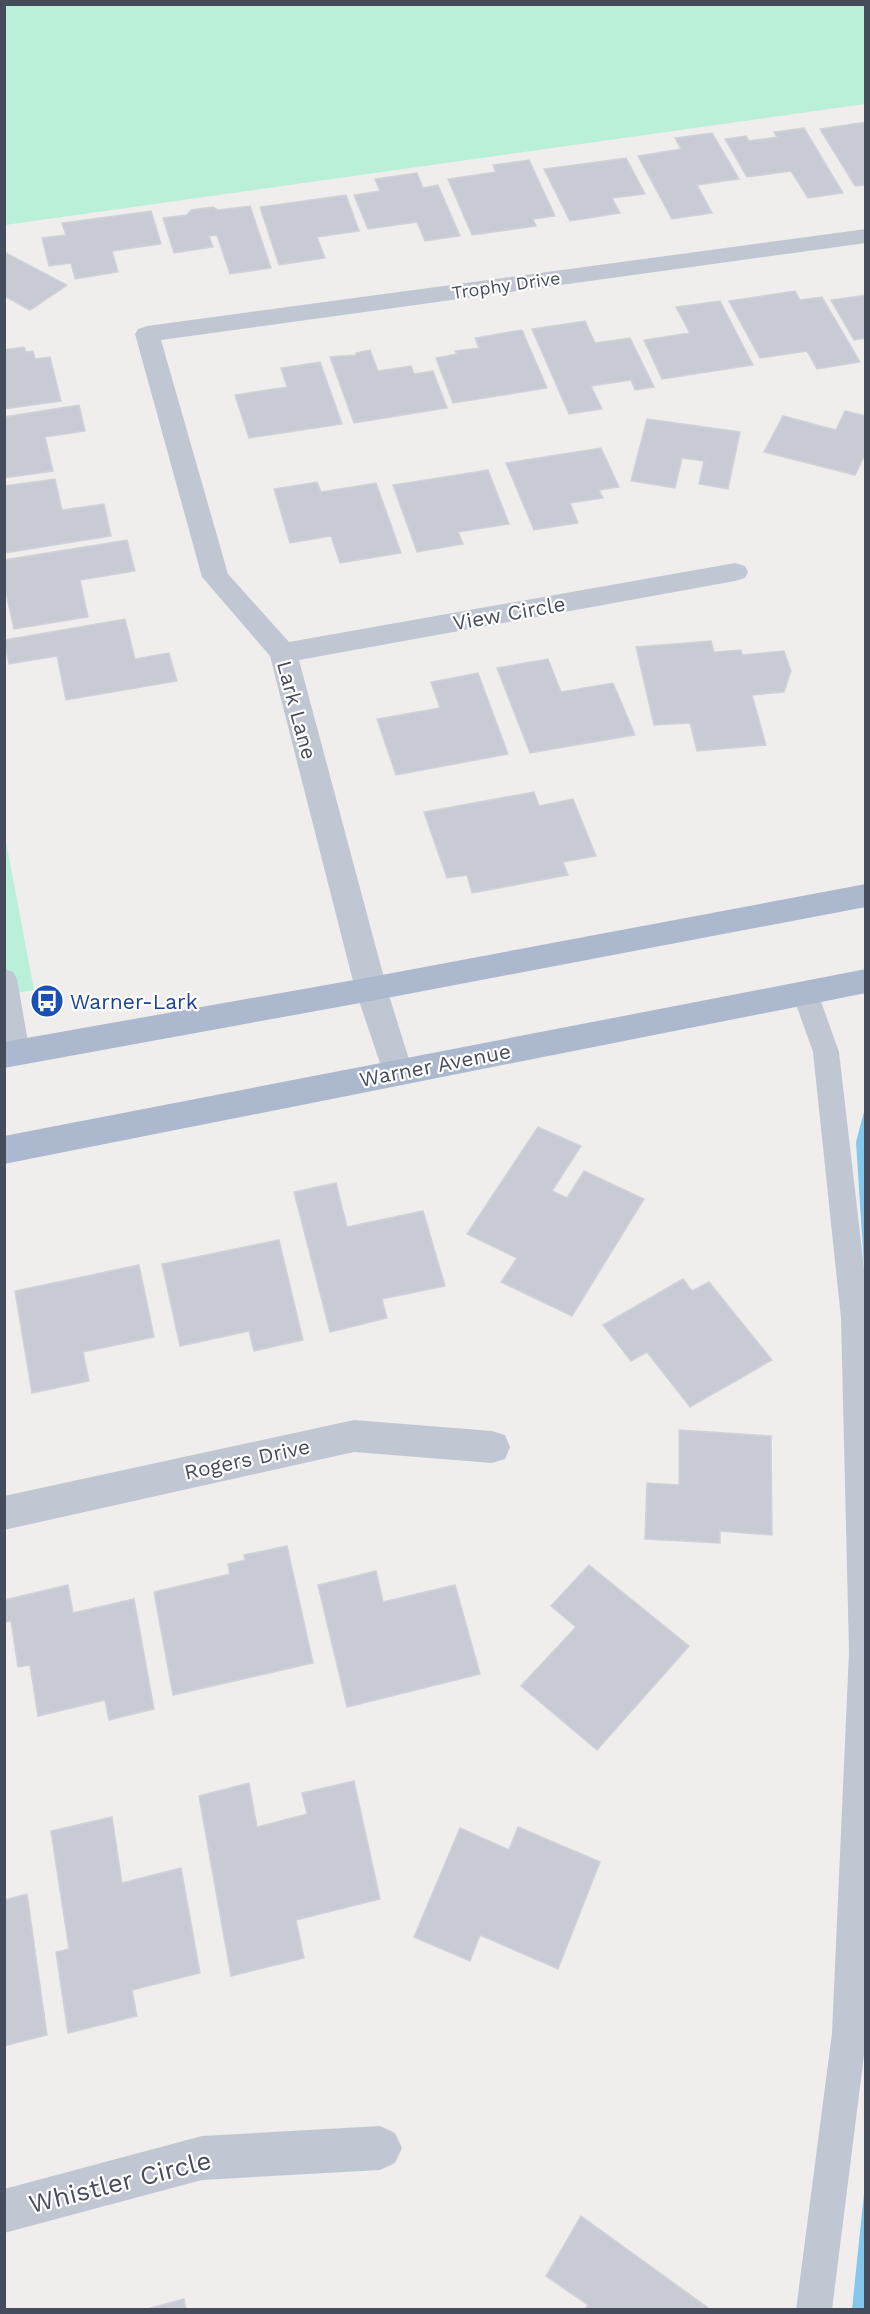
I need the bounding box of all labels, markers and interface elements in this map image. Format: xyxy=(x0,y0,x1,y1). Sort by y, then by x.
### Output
street label: Trophy Drive xyxy=(450,267,562,303)
street label: View Circle xyxy=(451,591,567,635)
street label: Lark Lane xyxy=(272,658,322,762)
bus stop icon: Warner-Lark xyxy=(29,983,65,1019)
place label: Warner-Lark xyxy=(70,989,198,1014)
street label: Warner Avenue xyxy=(357,1038,513,1092)
street label: Rogers Drive xyxy=(182,1433,312,1485)
street label: Whistler Circle xyxy=(26,2145,214,2219)

